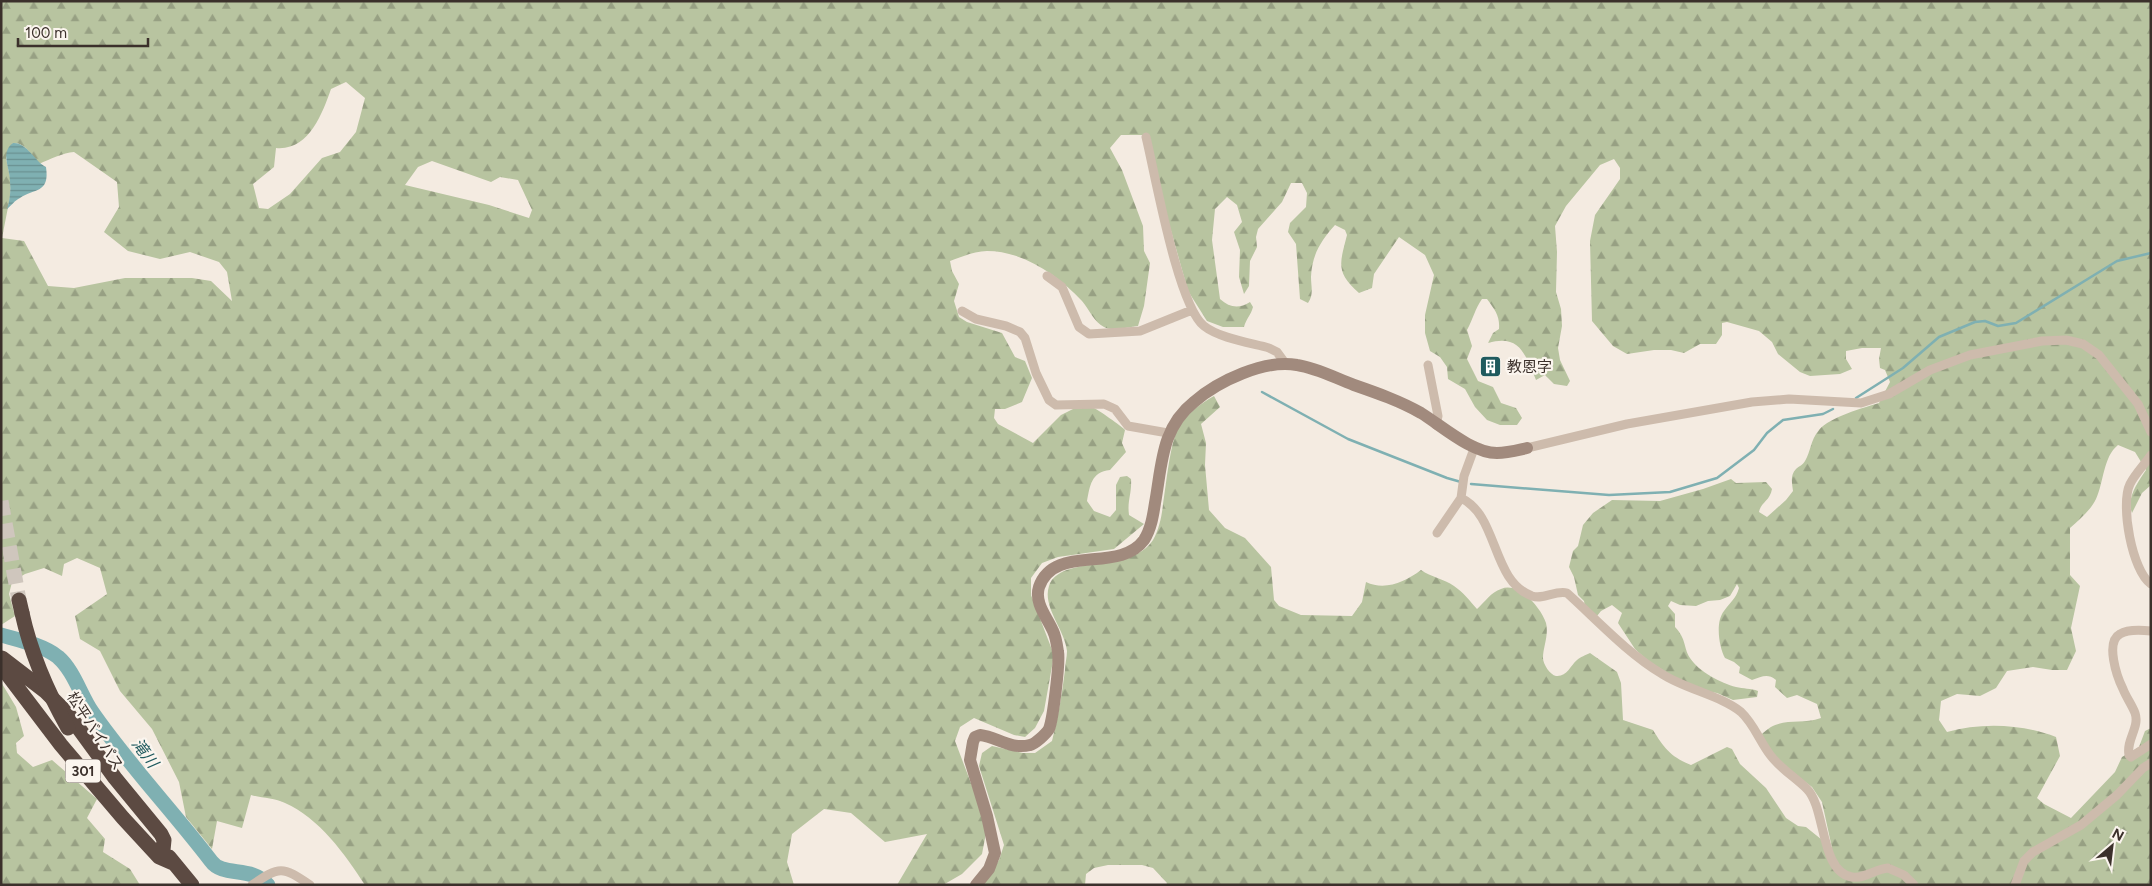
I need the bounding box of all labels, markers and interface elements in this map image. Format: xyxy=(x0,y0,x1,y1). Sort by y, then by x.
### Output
scale bar xyxy=(18,15,148,47)
text: 100 m xyxy=(25,24,67,42)
building icon: 教恩字 xyxy=(1479,355,1503,379)
place label: 教恩字 xyxy=(1507,358,1552,376)
street label: 松平バイパス xyxy=(63,688,127,774)
water label: 滝川 xyxy=(128,734,163,773)
road number: 301 xyxy=(66,759,100,782)
north arrow xyxy=(2087,821,2137,871)
text: N xyxy=(2109,825,2127,845)

